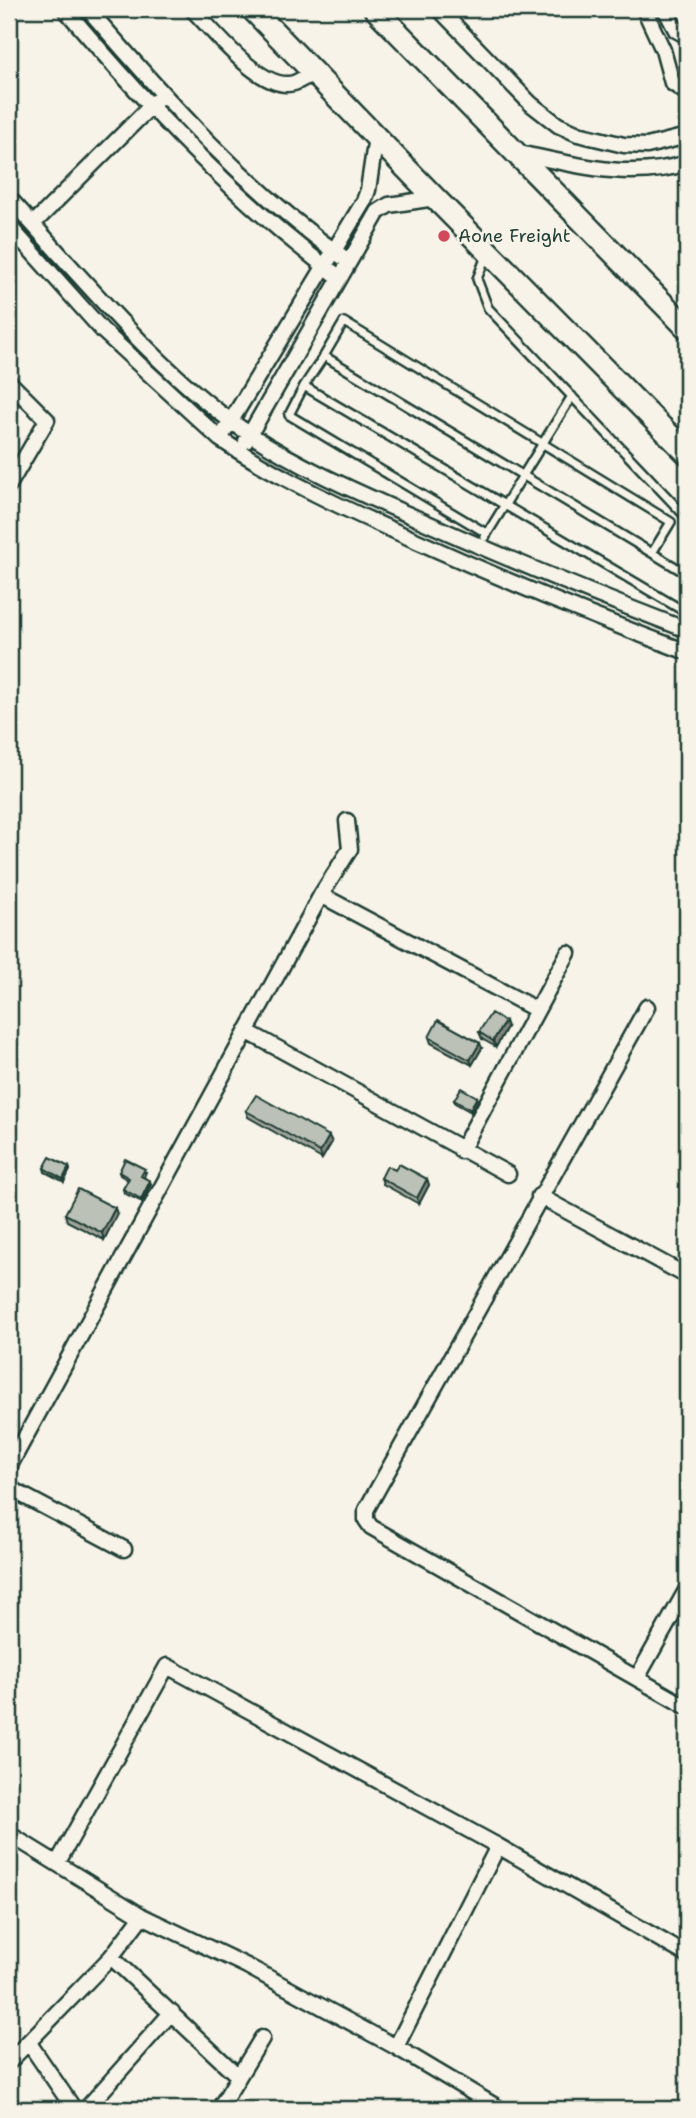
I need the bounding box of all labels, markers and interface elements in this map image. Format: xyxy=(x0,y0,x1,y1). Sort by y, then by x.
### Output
place label: Aone Freight xyxy=(458,224,571,248)
marker: Aone Freight xyxy=(436,228,452,244)

